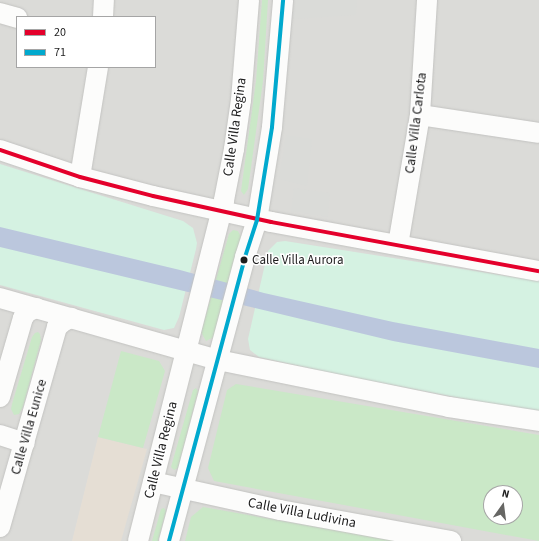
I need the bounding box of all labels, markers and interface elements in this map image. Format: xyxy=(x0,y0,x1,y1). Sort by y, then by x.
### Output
legend xyxy=(16,16,156,68)
text: 20 xyxy=(54,24,66,41)
text: 71 xyxy=(54,44,66,61)
street label: Calle Villa Carlota xyxy=(401,71,431,175)
street label: Calle Villa Regina xyxy=(220,77,250,177)
place label: Calle Villa Aurora xyxy=(252,252,344,268)
marker: Calle Villa Aurora xyxy=(239,255,249,265)
street label: Calle Villa Eunice xyxy=(7,377,51,477)
street label: Calle Villa Regina xyxy=(141,400,181,500)
north arrow xyxy=(483,485,523,525)
text: N xyxy=(500,486,511,502)
street label: Calle Villa Ludivina xyxy=(247,494,357,532)

